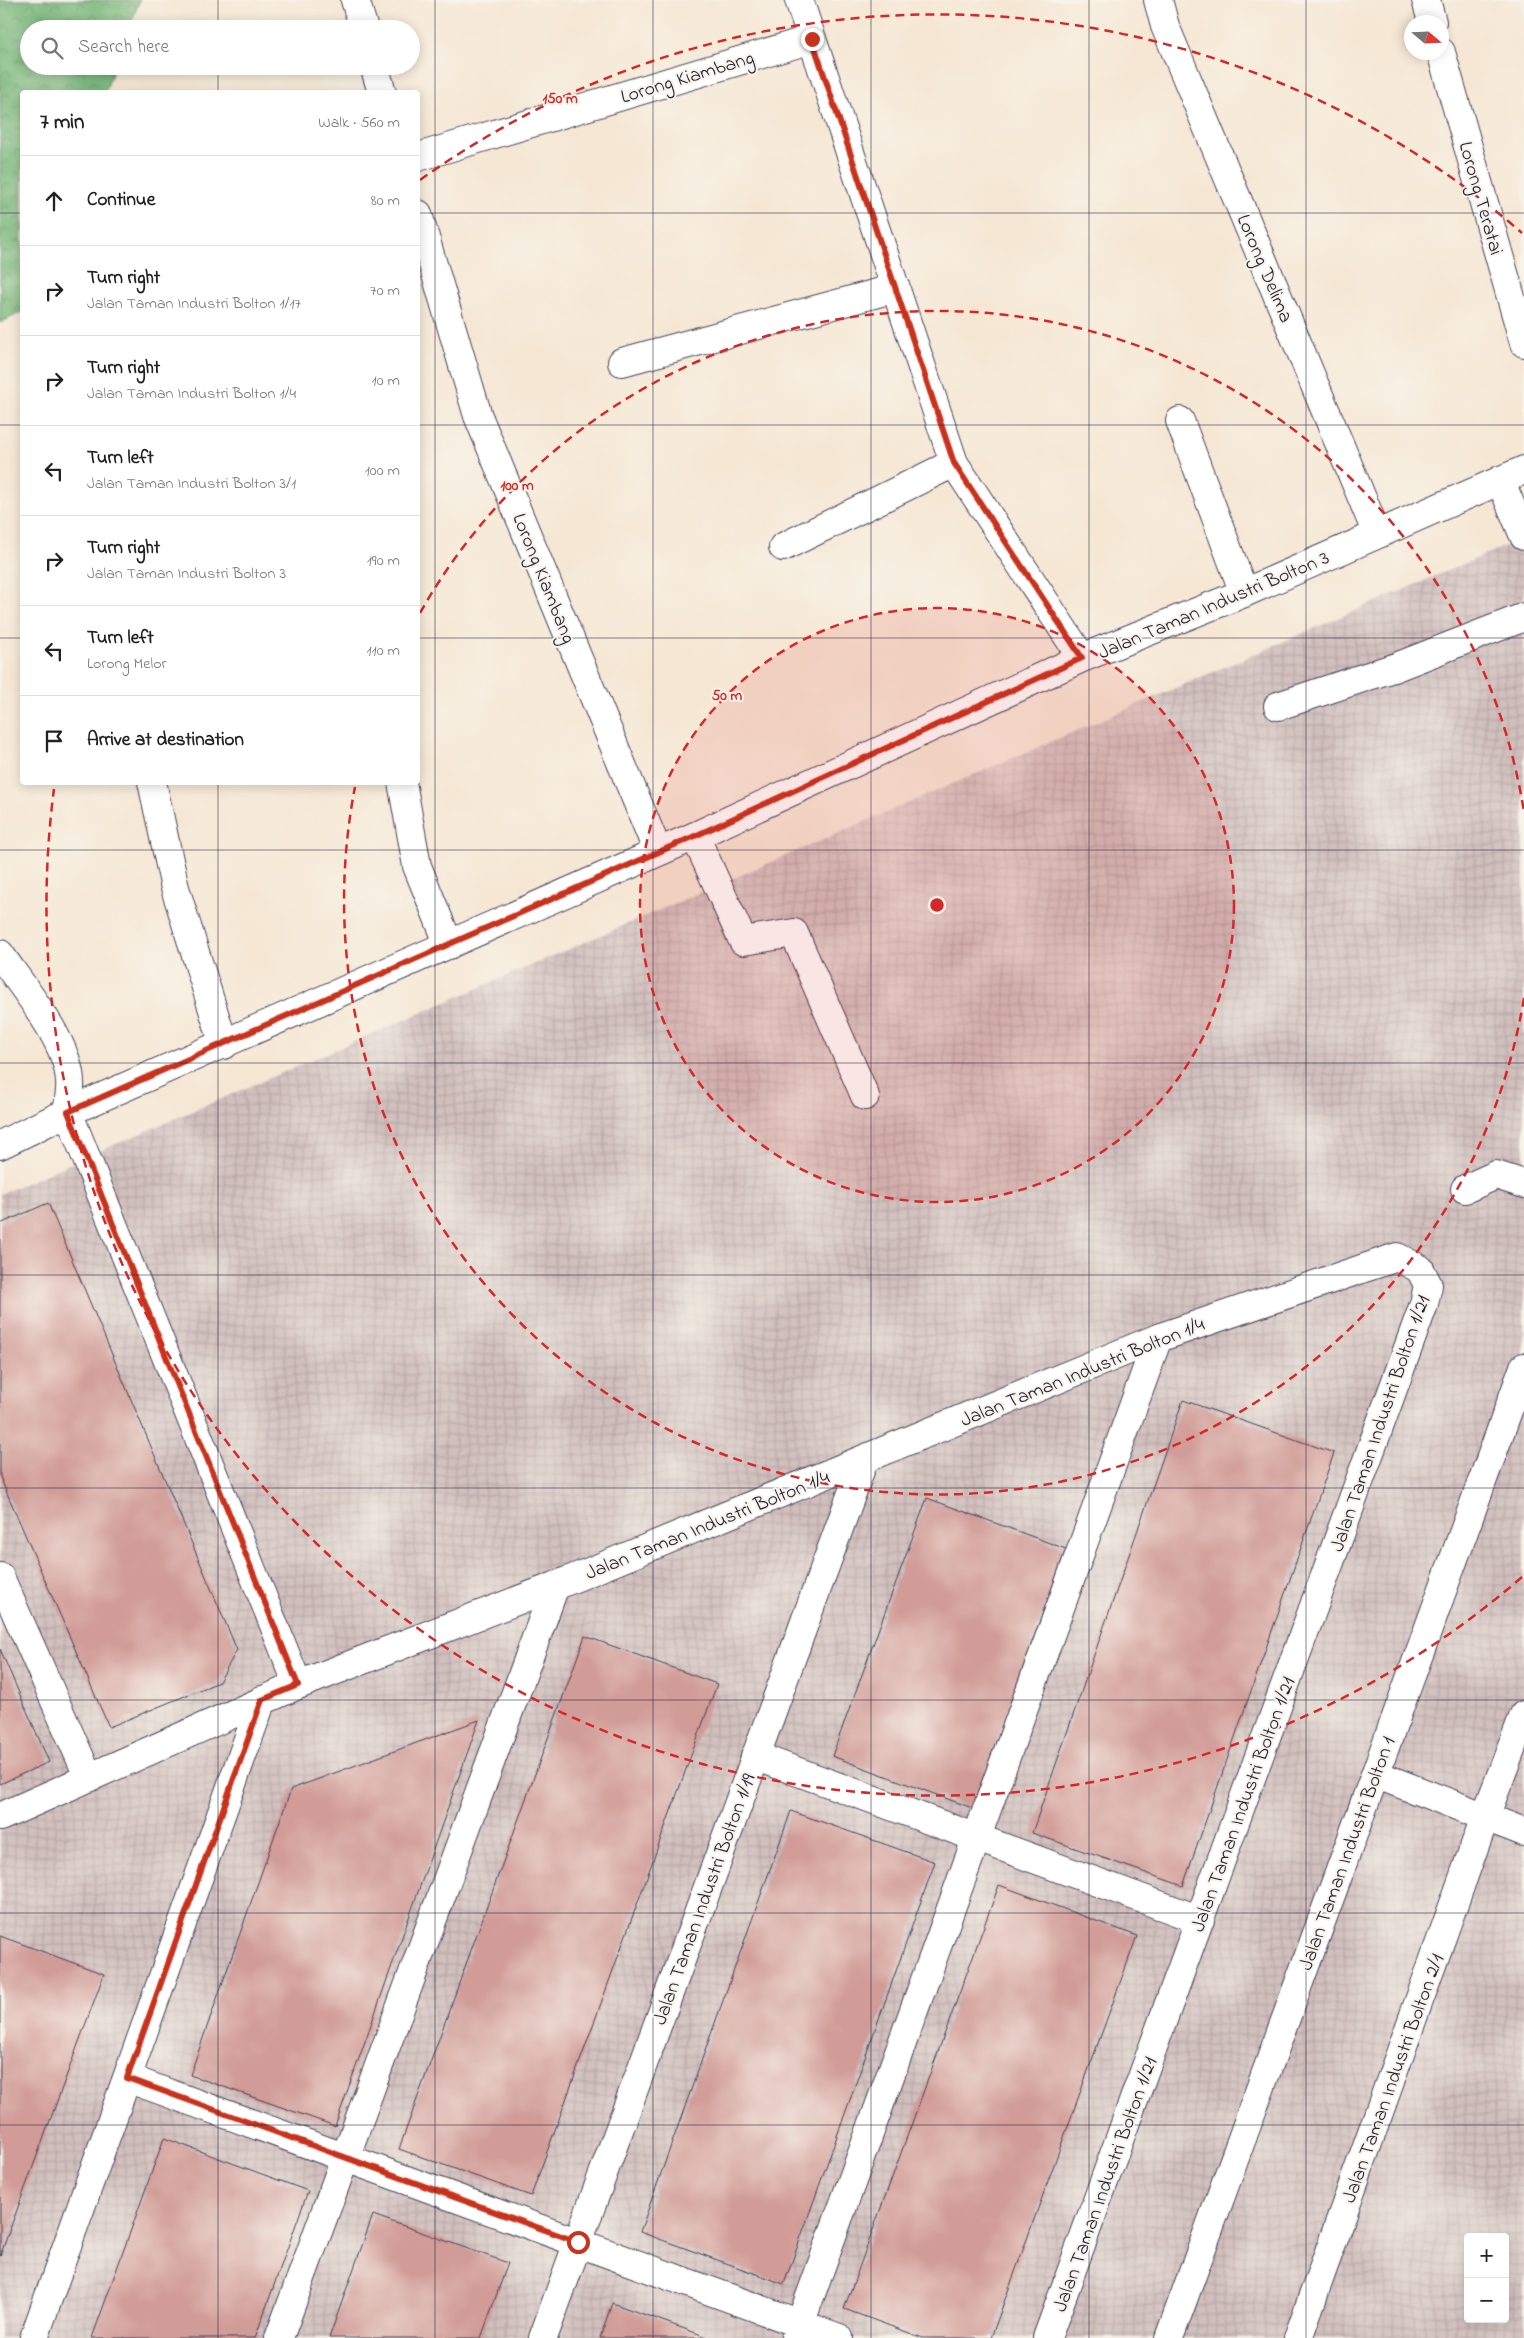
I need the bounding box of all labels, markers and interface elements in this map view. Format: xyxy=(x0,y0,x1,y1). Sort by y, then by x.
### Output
north arrow xyxy=(1404,15,1449,60)
search box xyxy=(20,20,420,75)
route end xyxy=(801,28,824,51)
icon: search xyxy=(38,34,66,62)
text: Search here xyxy=(78,34,169,61)
street label: Lorong Kiambang xyxy=(617,44,758,113)
text: 150 m xyxy=(542,88,578,110)
text: 7 min xyxy=(40,108,84,138)
text: Walk · 560 m xyxy=(318,111,400,135)
street label: Lorong Teratai xyxy=(1449,139,1510,259)
icon: ahead xyxy=(40,187,68,215)
text: Continue xyxy=(87,187,155,214)
text: 80 m xyxy=(371,189,400,213)
street label: Lorong Delima xyxy=(1227,210,1300,328)
text: Turn right xyxy=(87,265,160,292)
icon: right xyxy=(40,277,68,305)
text: 70 m xyxy=(370,279,400,303)
text: Jalan Taman Industri Bolton 1/17 xyxy=(87,292,301,316)
text: Turn right xyxy=(87,355,160,382)
icon: right xyxy=(40,367,68,395)
text: 10 m xyxy=(372,369,400,393)
text: Jalan Taman Industri Bolton 1/4 xyxy=(87,382,296,406)
text: Turn left xyxy=(87,445,154,472)
icon: left xyxy=(40,457,68,485)
text: 100 m xyxy=(365,459,400,483)
text: Jalan Taman Industri Bolton 3/1 xyxy=(87,472,296,496)
text: 100 m xyxy=(500,475,534,497)
street label: Lorong Kiambang xyxy=(502,509,582,649)
text: Turn right xyxy=(87,535,160,562)
street label: Jalan Taman Industri Bolton 3 xyxy=(1094,544,1334,668)
icon: right xyxy=(40,547,68,575)
text: 190 m xyxy=(367,549,400,573)
text: Jalan Taman Industri Bolton 3 xyxy=(87,562,286,586)
text: Turn left xyxy=(87,625,154,652)
icon: left xyxy=(40,637,68,665)
text: 110 m xyxy=(366,639,400,663)
text: Lorong Melor xyxy=(87,652,166,676)
text: 50 m xyxy=(712,685,743,707)
icon: arrive xyxy=(40,727,68,755)
text: Arrive at destination xyxy=(87,727,244,754)
centre of rings xyxy=(928,896,946,914)
street label: Jalan Taman Industri Bolton 1/21 xyxy=(1324,1292,1439,1556)
street label: Jalan Taman Industri Bolton 1/4 xyxy=(956,1311,1210,1436)
street label: Jalan Taman Industri Bolton 1/4 xyxy=(581,1464,835,1589)
street label: Jalan Taman Industri Bolton 1/21 xyxy=(1185,1673,1304,1936)
street label: Jalan Taman Industri Bolton 1 xyxy=(1293,1733,1404,1975)
street label: Jalan Taman Industri Bolton 1/19 xyxy=(646,1770,764,2030)
street label: Jalan Taman Industri Bolton 2/1 xyxy=(1336,1950,1453,2207)
street label: Jalan Taman Industri Bolton 1/21 xyxy=(1047,2053,1166,2316)
route start xyxy=(567,2231,590,2254)
map controls xyxy=(1464,2233,1509,2323)
button: + xyxy=(1464,2233,1509,2278)
button: − xyxy=(1464,2278,1509,2323)

